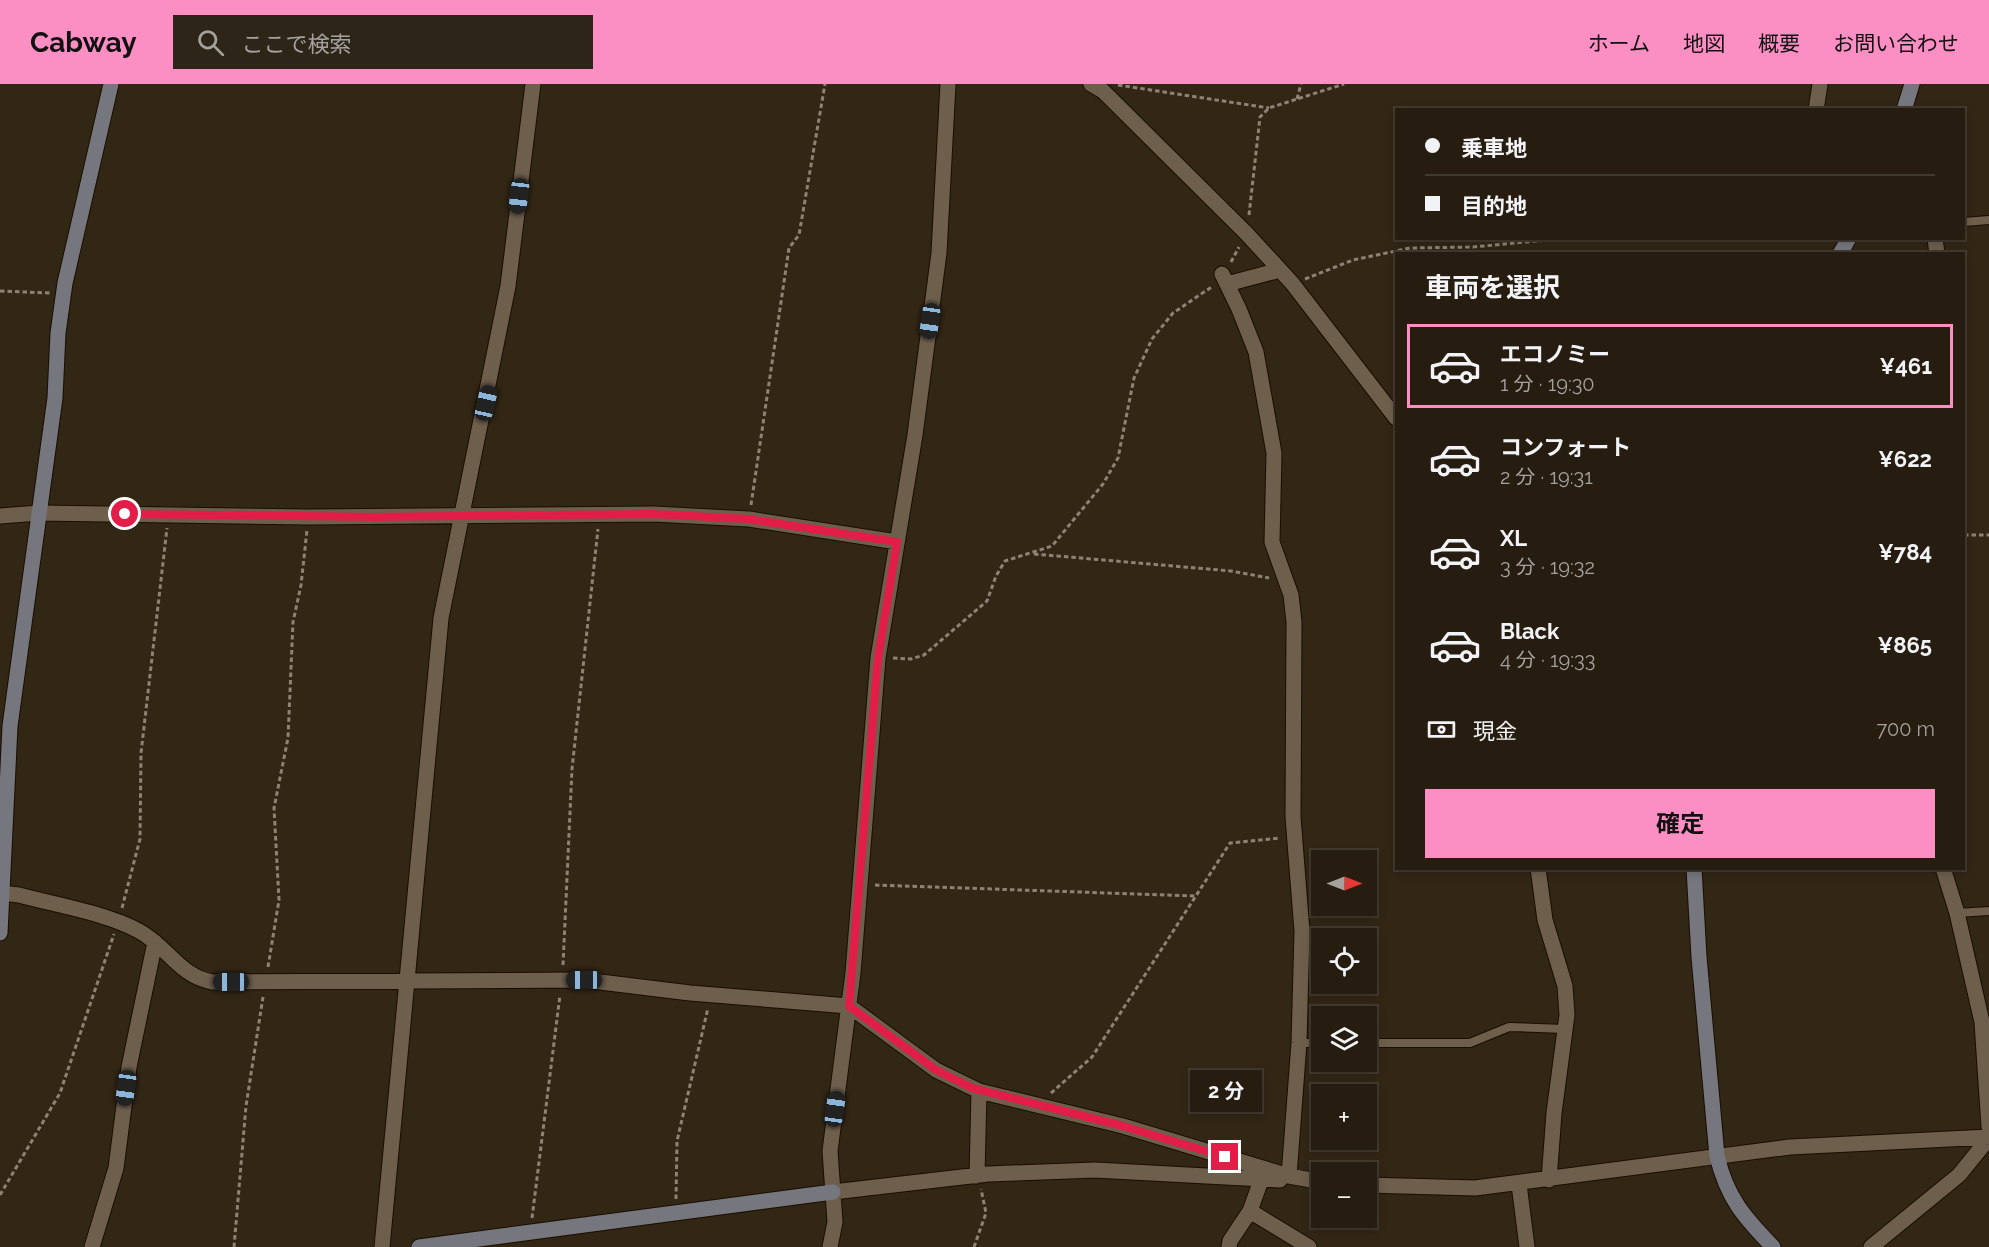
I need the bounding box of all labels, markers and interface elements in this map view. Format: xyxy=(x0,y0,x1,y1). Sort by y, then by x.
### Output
search box xyxy=(173,15,593,69)
text: Cabway xyxy=(30,26,137,59)
icon: search xyxy=(194,26,227,59)
text: ここで検索 xyxy=(242,31,352,57)
text: ホーム xyxy=(1588,31,1650,56)
text: 地図 xyxy=(1683,31,1725,56)
text: 概要 xyxy=(1758,31,1800,56)
text: お問い合わせ xyxy=(1833,31,1959,56)
text: 乗車地 xyxy=(1461,135,1527,161)
car xyxy=(508,177,530,215)
text: 目的地 xyxy=(1461,193,1527,219)
text: 車両を選択 xyxy=(1425,272,1560,303)
car xyxy=(919,302,941,340)
icon: car xyxy=(1428,339,1482,393)
text: エコノミー xyxy=(1500,341,1610,367)
text: ¥461 xyxy=(1880,353,1932,379)
text: 1 分 · 19:30 xyxy=(1500,372,1595,396)
car xyxy=(473,383,499,423)
icon: car xyxy=(1428,432,1482,486)
text: コンフォート xyxy=(1500,434,1631,460)
text: ¥622 xyxy=(1878,446,1932,472)
text: 2 分 · 19:31 xyxy=(1500,465,1593,489)
route start xyxy=(111,500,138,527)
icon: car xyxy=(1428,525,1482,579)
text: XL xyxy=(1500,525,1527,551)
text: ¥784 xyxy=(1878,539,1932,565)
text: 3 分 · 19:32 xyxy=(1500,555,1595,579)
icon: car xyxy=(1428,618,1482,672)
text: Black xyxy=(1500,618,1559,644)
text: ¥865 xyxy=(1878,632,1932,658)
text: 4 分 · 19:33 xyxy=(1500,648,1595,672)
icon: cash xyxy=(1425,713,1458,746)
text: 700 m xyxy=(1876,717,1935,741)
text: 現金 xyxy=(1473,718,1517,744)
button: 確定 xyxy=(1425,789,1935,858)
north arrow xyxy=(1311,850,1377,916)
map controls xyxy=(1311,850,1377,1228)
button: locate xyxy=(1311,928,1377,994)
car xyxy=(566,971,602,989)
car xyxy=(213,973,249,991)
button: layers xyxy=(1311,1006,1377,1072)
car xyxy=(115,1069,137,1107)
callout: 2 分 xyxy=(1189,1070,1261,1112)
text: 2 分 xyxy=(1208,1079,1244,1103)
button: + xyxy=(1311,1084,1377,1150)
car xyxy=(824,1090,846,1128)
route end xyxy=(1211,1143,1238,1170)
button: − xyxy=(1311,1162,1377,1228)

